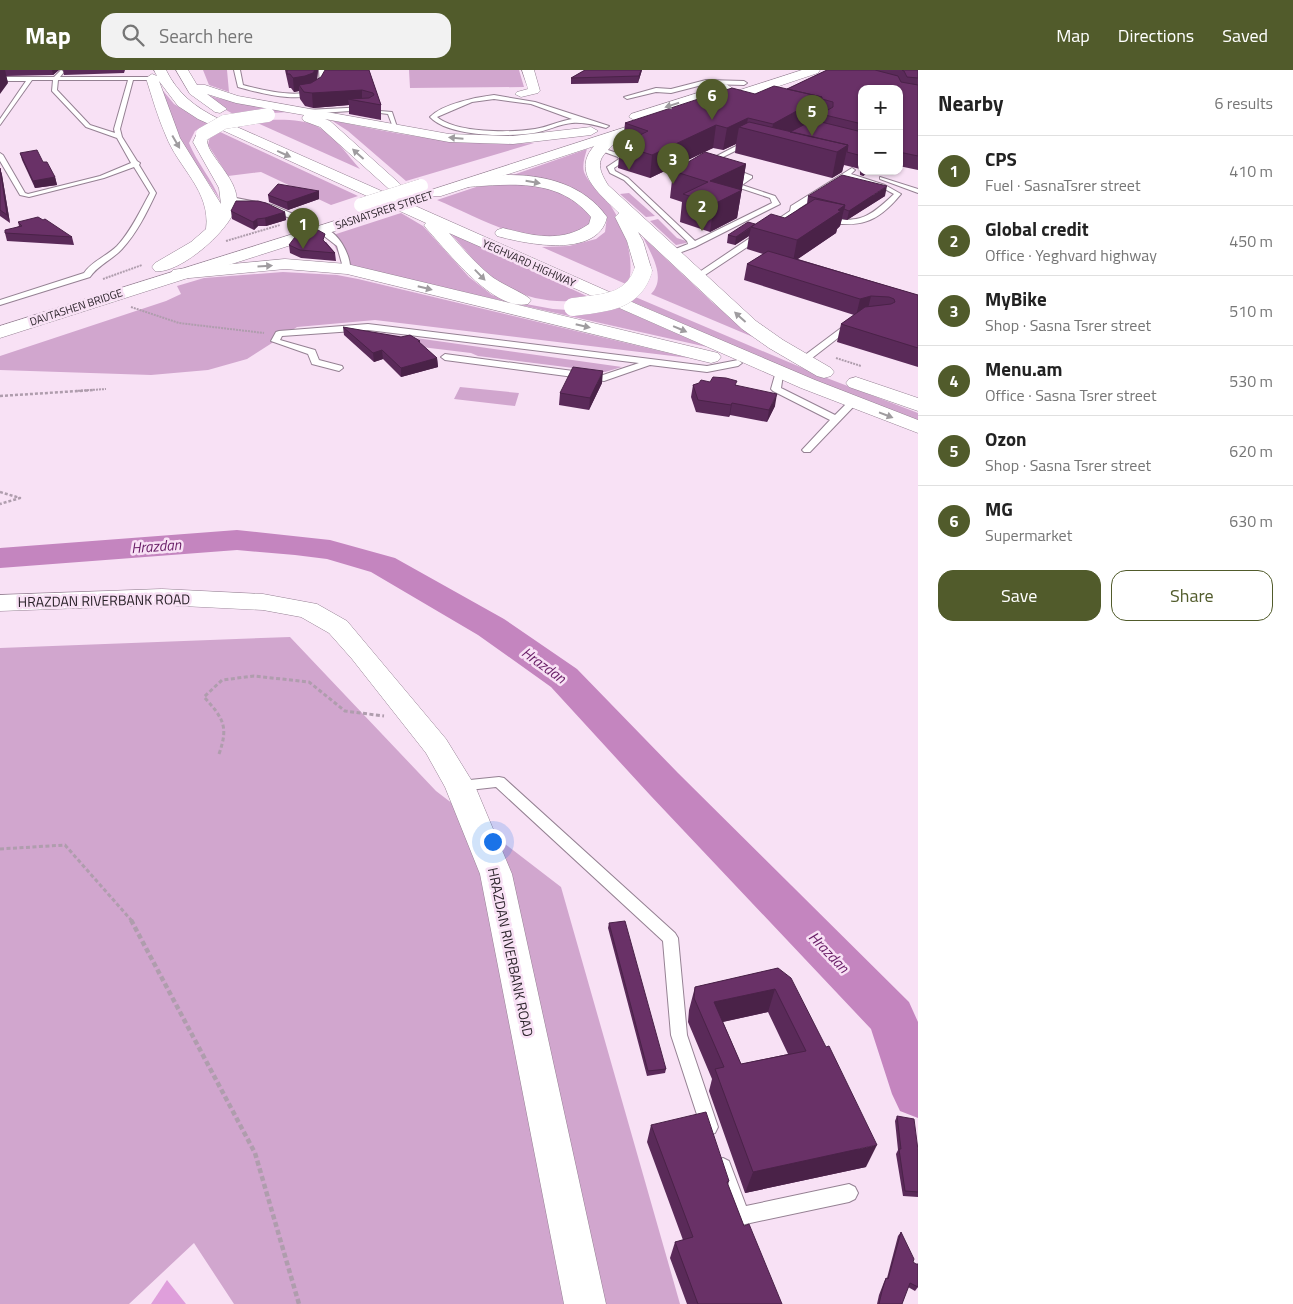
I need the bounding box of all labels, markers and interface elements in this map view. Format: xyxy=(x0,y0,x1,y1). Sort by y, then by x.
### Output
search box xyxy=(101,13,451,58)
text: Map xyxy=(25,17,71,53)
icon: search xyxy=(119,21,147,49)
text: Search here xyxy=(159,21,253,50)
text: Map xyxy=(1056,22,1090,49)
text: Directions xyxy=(1118,22,1194,49)
text: Saved xyxy=(1222,22,1268,49)
pin: 6 xyxy=(696,79,728,120)
map controls xyxy=(858,85,903,175)
button: + xyxy=(858,85,903,130)
text: Nearby xyxy=(938,87,1003,119)
text: 6 results xyxy=(1214,91,1273,115)
pin: 5 xyxy=(796,95,828,136)
one-way arrow xyxy=(664,102,679,110)
pin: 4 xyxy=(613,129,645,170)
button: − xyxy=(858,130,903,175)
one-way arrow xyxy=(447,134,463,142)
one-way arrow xyxy=(172,136,181,149)
pin: 3 xyxy=(657,143,689,184)
text: CPS xyxy=(985,144,1017,173)
one-way arrow xyxy=(352,148,364,160)
one-way arrow xyxy=(277,150,291,158)
text: 1 xyxy=(950,159,958,183)
text: 410 m xyxy=(1229,159,1273,183)
text: Fuel · SasnaTsrer street xyxy=(985,173,1141,197)
one-way arrow xyxy=(525,178,541,186)
street label: SASNATSRER STREET xyxy=(333,187,435,233)
pin: 2 xyxy=(686,190,718,231)
pin: 1 xyxy=(287,208,319,249)
text: Global credit xyxy=(985,214,1089,243)
text: 2 xyxy=(950,229,958,253)
text: 450 m xyxy=(1229,229,1273,253)
street label: YEGHVARD HIGHWAY xyxy=(480,235,578,291)
text: Office · Yeghvard highway xyxy=(985,243,1157,267)
one-way arrow xyxy=(257,261,273,269)
one-way arrow xyxy=(474,269,486,281)
street label: DAVTASHEN BRIDGE xyxy=(27,284,125,330)
one-way arrow xyxy=(417,284,432,292)
text: MyBike xyxy=(985,284,1047,313)
text: 3 xyxy=(950,299,958,323)
text: 510 m xyxy=(1229,299,1273,323)
one-way arrow xyxy=(733,311,746,322)
text: Shop · Sasna Tsrer street xyxy=(985,313,1151,337)
one-way arrow xyxy=(575,322,590,330)
one-way arrow xyxy=(673,325,687,333)
text: Menu.am xyxy=(985,354,1062,383)
text: 4 xyxy=(950,369,958,393)
text: 530 m xyxy=(1229,369,1273,393)
text: Office · Sasna Tsrer street xyxy=(985,383,1157,407)
one-way arrow xyxy=(879,412,894,419)
text: Ozon xyxy=(985,424,1027,453)
text: 5 xyxy=(950,439,958,463)
text: 620 m xyxy=(1229,439,1273,463)
text: Shop · Sasna Tsrer street xyxy=(985,453,1151,477)
text: MG xyxy=(985,494,1013,523)
text: 6 xyxy=(950,509,958,533)
text: 630 m xyxy=(1229,509,1273,533)
text: Supermarket xyxy=(985,523,1072,547)
water label: Hrazdan xyxy=(130,533,182,559)
button: Save xyxy=(938,570,1101,621)
button: Share xyxy=(1111,570,1273,621)
street label: HRAZDAN RIVERBANK ROAD xyxy=(18,588,190,612)
water label: Hrazdan xyxy=(517,641,571,689)
your location xyxy=(480,829,506,855)
street label: HRAZDAN RIVERBANK ROAD xyxy=(483,865,539,1039)
water label: Hrazdan xyxy=(803,926,855,978)

